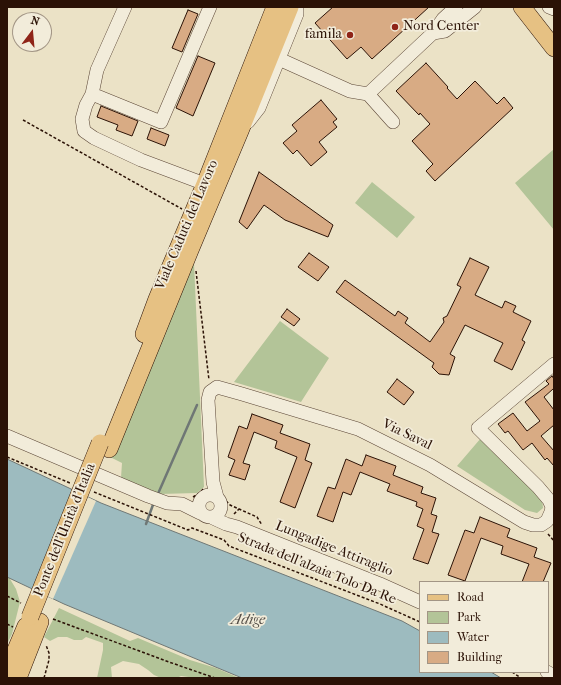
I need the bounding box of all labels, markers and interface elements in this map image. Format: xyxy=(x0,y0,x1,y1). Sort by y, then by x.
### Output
north arrow xyxy=(12,12,52,52)
text: N xyxy=(29,14,41,28)
place label: Nord Center xyxy=(403,19,479,35)
marker: Nord Center xyxy=(390,22,400,32)
place label: famila xyxy=(305,27,342,43)
marker: famila xyxy=(345,30,355,40)
street label: Viale Caduti del Lavoro xyxy=(152,157,222,293)
street label: Via Saval xyxy=(379,416,435,454)
street label: Ponte dell'Unità d'Italia xyxy=(30,461,100,599)
street label: Lungadige Attiraglio xyxy=(273,518,395,580)
street label: Strada dell'alzaia Tolo Da Re xyxy=(235,529,399,609)
legend xyxy=(419,581,549,673)
text: Road xyxy=(457,590,484,604)
text: Park xyxy=(457,610,481,624)
water label: Adige xyxy=(231,611,265,629)
text: Water xyxy=(457,630,489,644)
text: Building xyxy=(457,650,502,664)

